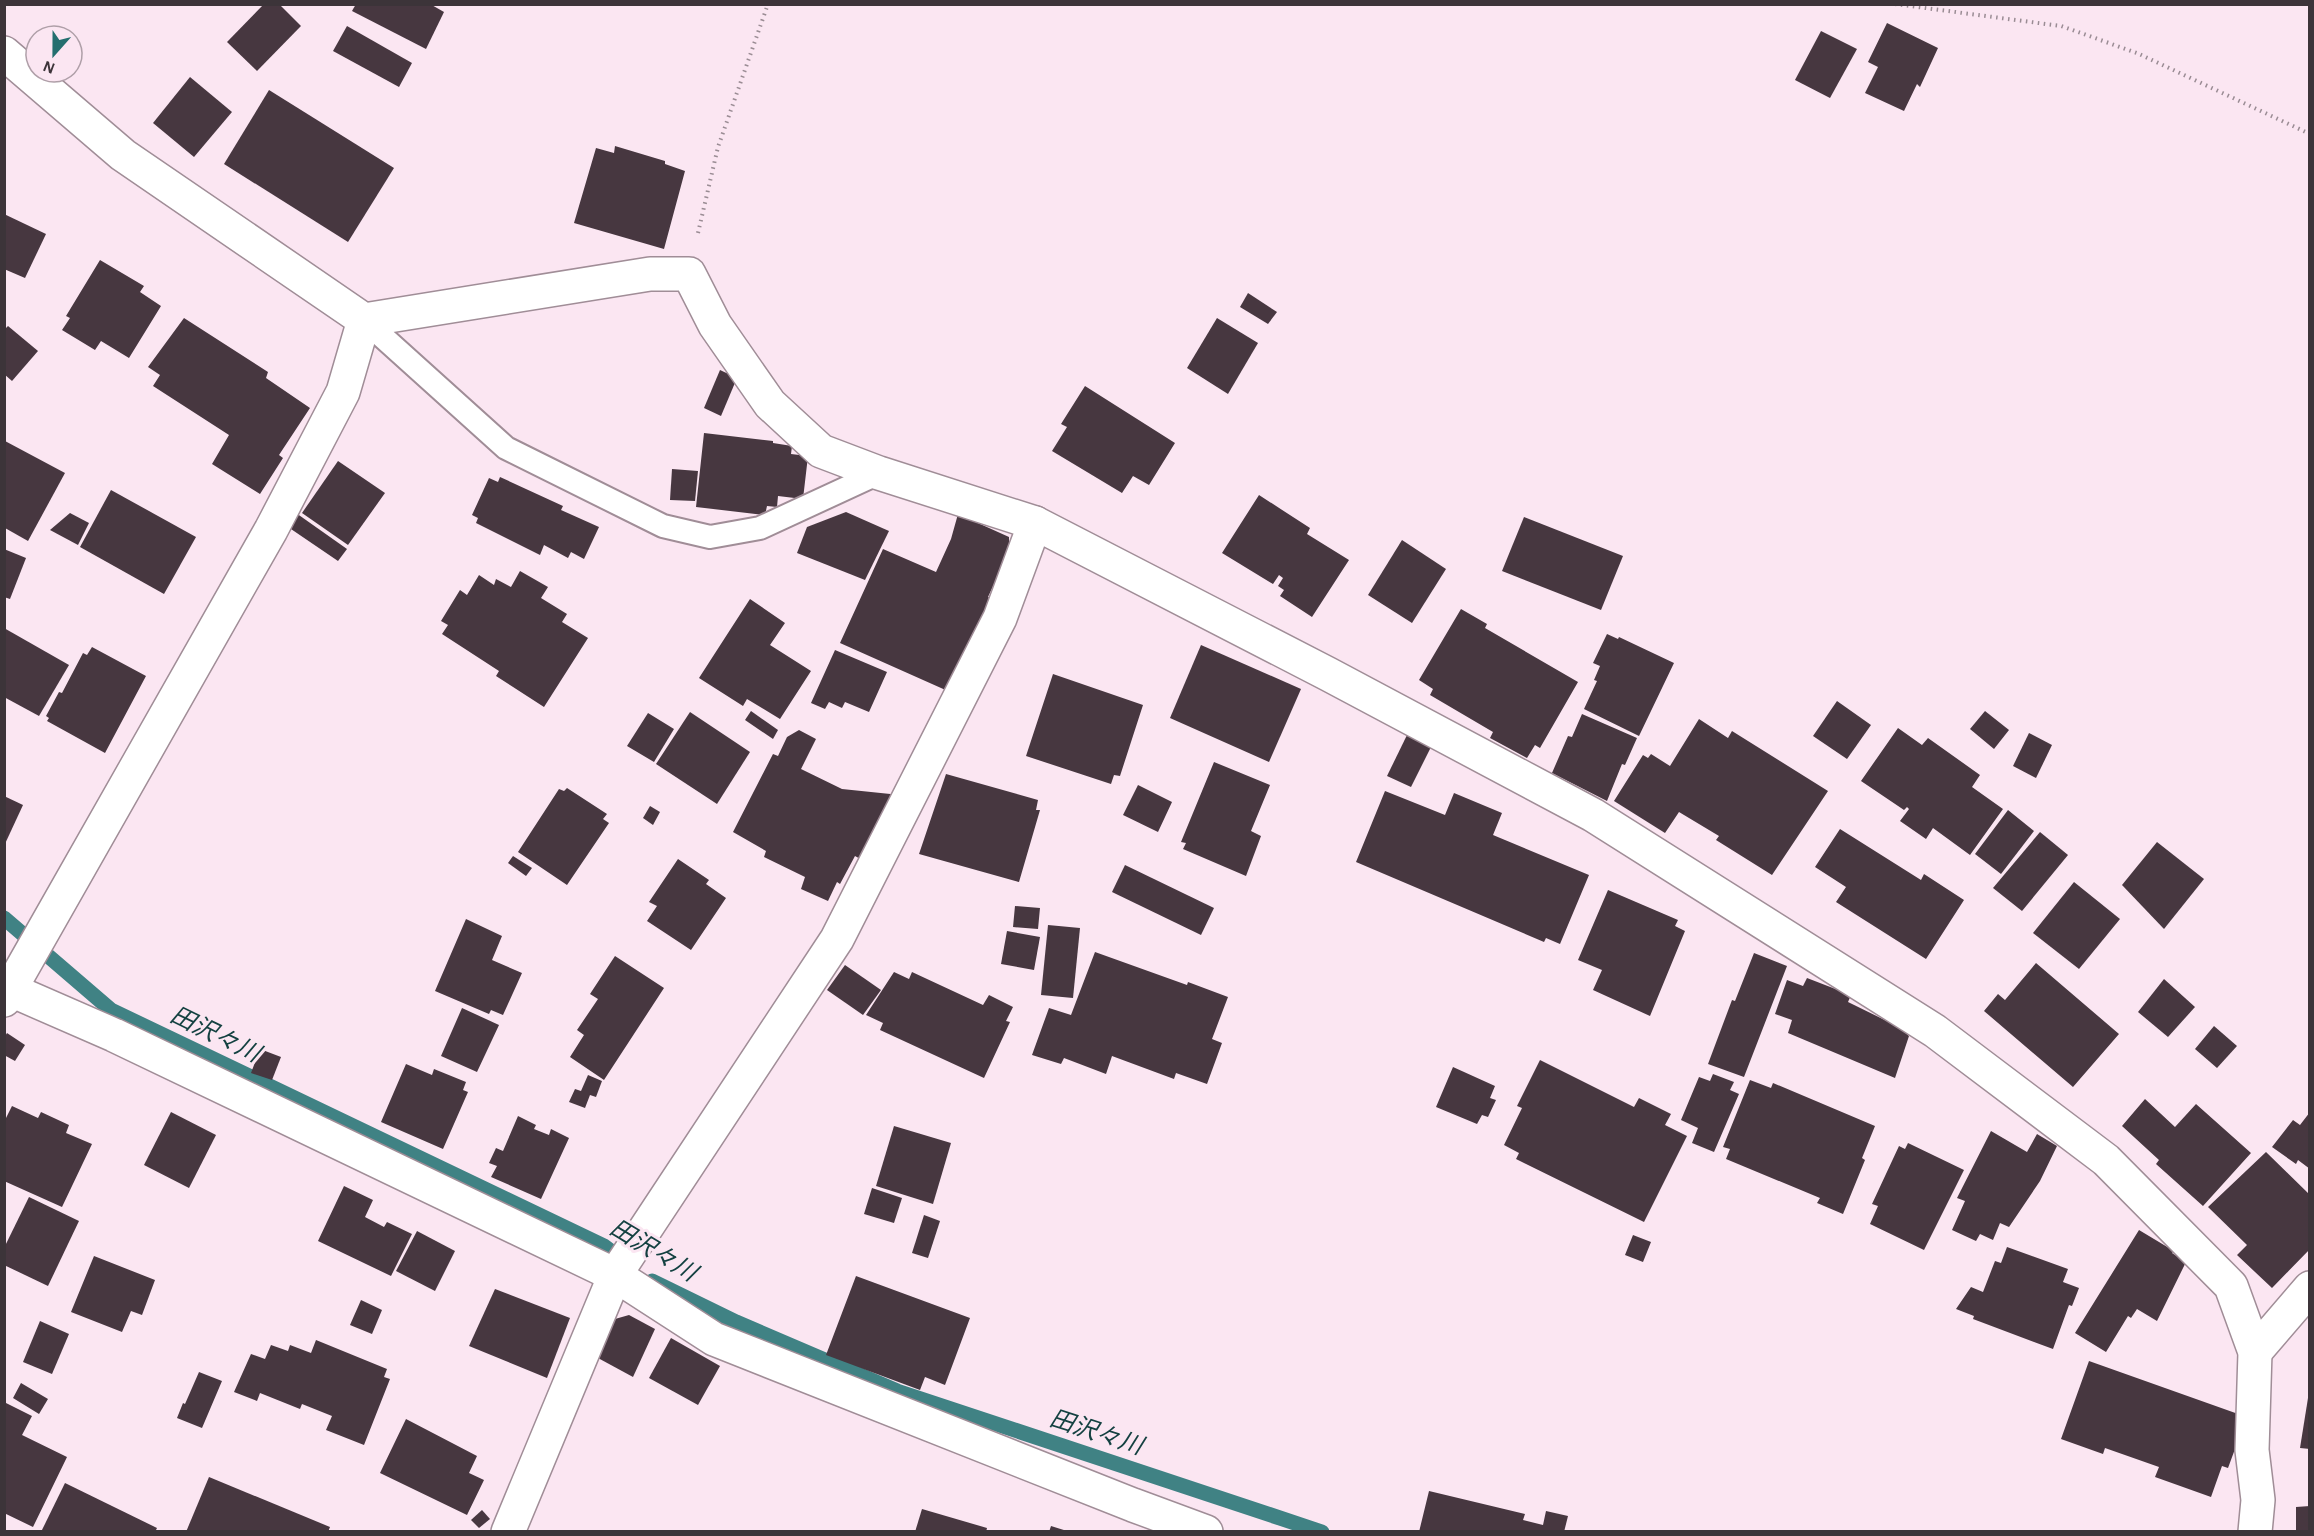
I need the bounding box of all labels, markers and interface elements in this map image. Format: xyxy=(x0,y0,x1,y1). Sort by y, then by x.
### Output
north arrow xyxy=(24,24,84,84)
text: N xyxy=(41,58,57,77)
water label: 田沢々川 xyxy=(167,1002,267,1068)
water label: 田沢々川 xyxy=(606,1215,703,1288)
water label: 田沢々川 xyxy=(1047,1406,1149,1460)

